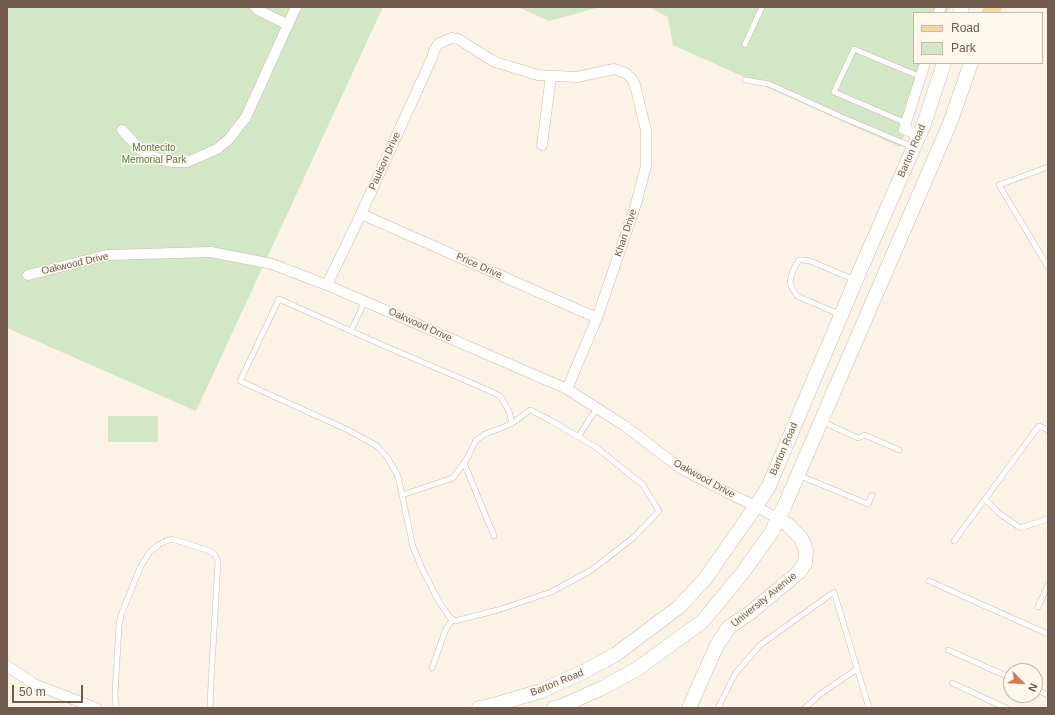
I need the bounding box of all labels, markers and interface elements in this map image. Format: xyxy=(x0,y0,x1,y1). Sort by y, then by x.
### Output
legend xyxy=(913,12,1043,64)
text: Road xyxy=(951,21,980,35)
text: Park xyxy=(951,41,976,55)
street label: Barton Road xyxy=(896,123,928,179)
street label: Paulson Drive xyxy=(367,130,403,192)
park label: Montecito Memorial Park xyxy=(122,142,186,166)
street label: Khan Drive xyxy=(612,208,640,258)
street label: Oakwood Drive xyxy=(40,250,110,278)
street label: Price Drive xyxy=(454,251,504,281)
street label: Oakwood Drive xyxy=(386,306,454,344)
street label: Barton Road xyxy=(768,421,800,477)
street label: Oakwood Drive xyxy=(671,457,737,501)
street label: University Avenue xyxy=(729,570,799,630)
north arrow xyxy=(1003,663,1043,703)
street label: Barton Road xyxy=(529,667,585,699)
scale bar xyxy=(14,677,85,703)
text: N xyxy=(1026,681,1040,694)
text: 50 m xyxy=(19,685,46,699)

